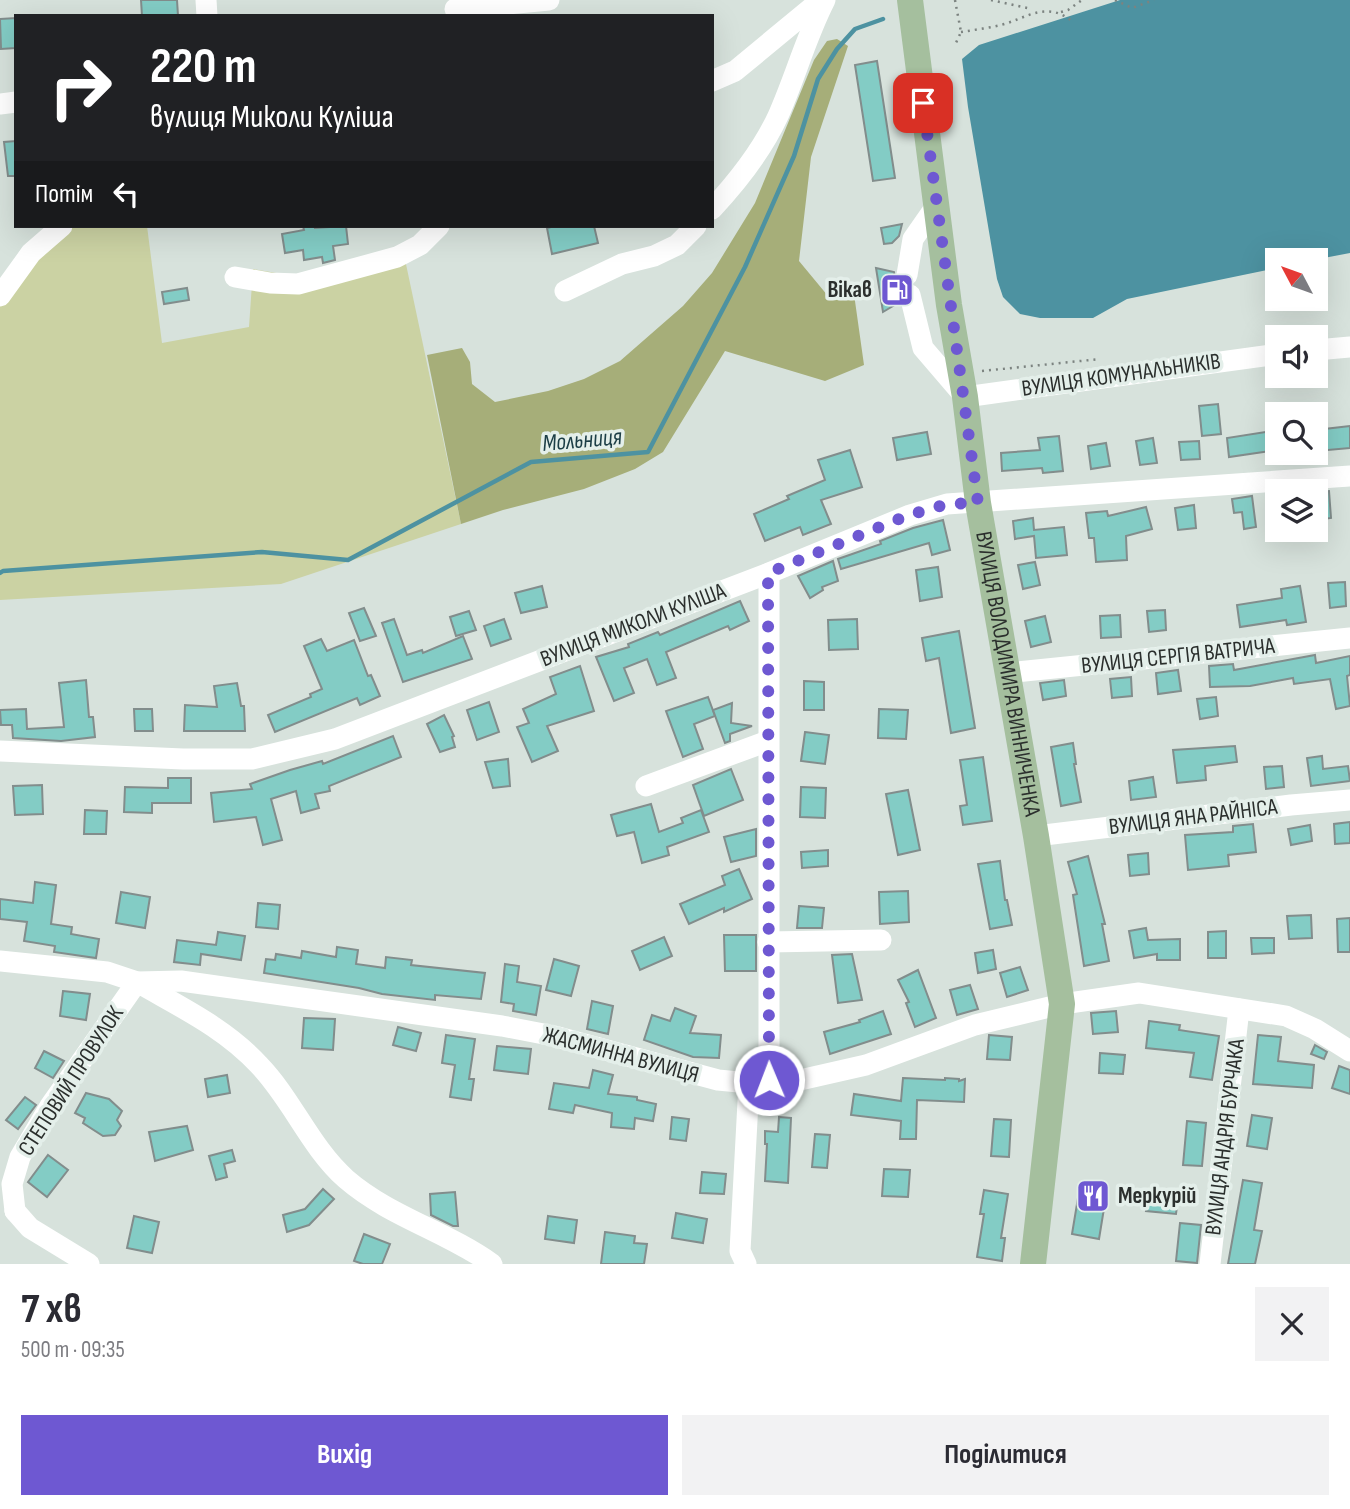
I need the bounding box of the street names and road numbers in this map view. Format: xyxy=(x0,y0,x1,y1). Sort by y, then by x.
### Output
street label: ВУЛИЦЯ КОМУНАЛЬНИКІВ xyxy=(1020,347,1222,403)
street label: ВУЛИЦЯ ВОЛОДИМИРА ВИННИЧЕНКА xyxy=(969,529,1046,819)
street label: ВУЛИЦЯ МИКОЛИ КУЛІША xyxy=(536,577,730,673)
street label: ВУЛИЦЯ СЕРГІЯ ВАТРИЧА xyxy=(1080,632,1276,680)
street label: ВУЛИЦЯ ЯНА РАЙНІСА xyxy=(1107,793,1279,841)
street label: СТЕПОВИЙ ПРОВУЛОК xyxy=(12,1000,130,1161)
street label: ЖАСМИННА ВУЛИЦЯ xyxy=(540,1021,702,1089)
street label: ВУЛИЦЯ АНДРІЯ БУРЧАКА xyxy=(1199,1037,1251,1237)

